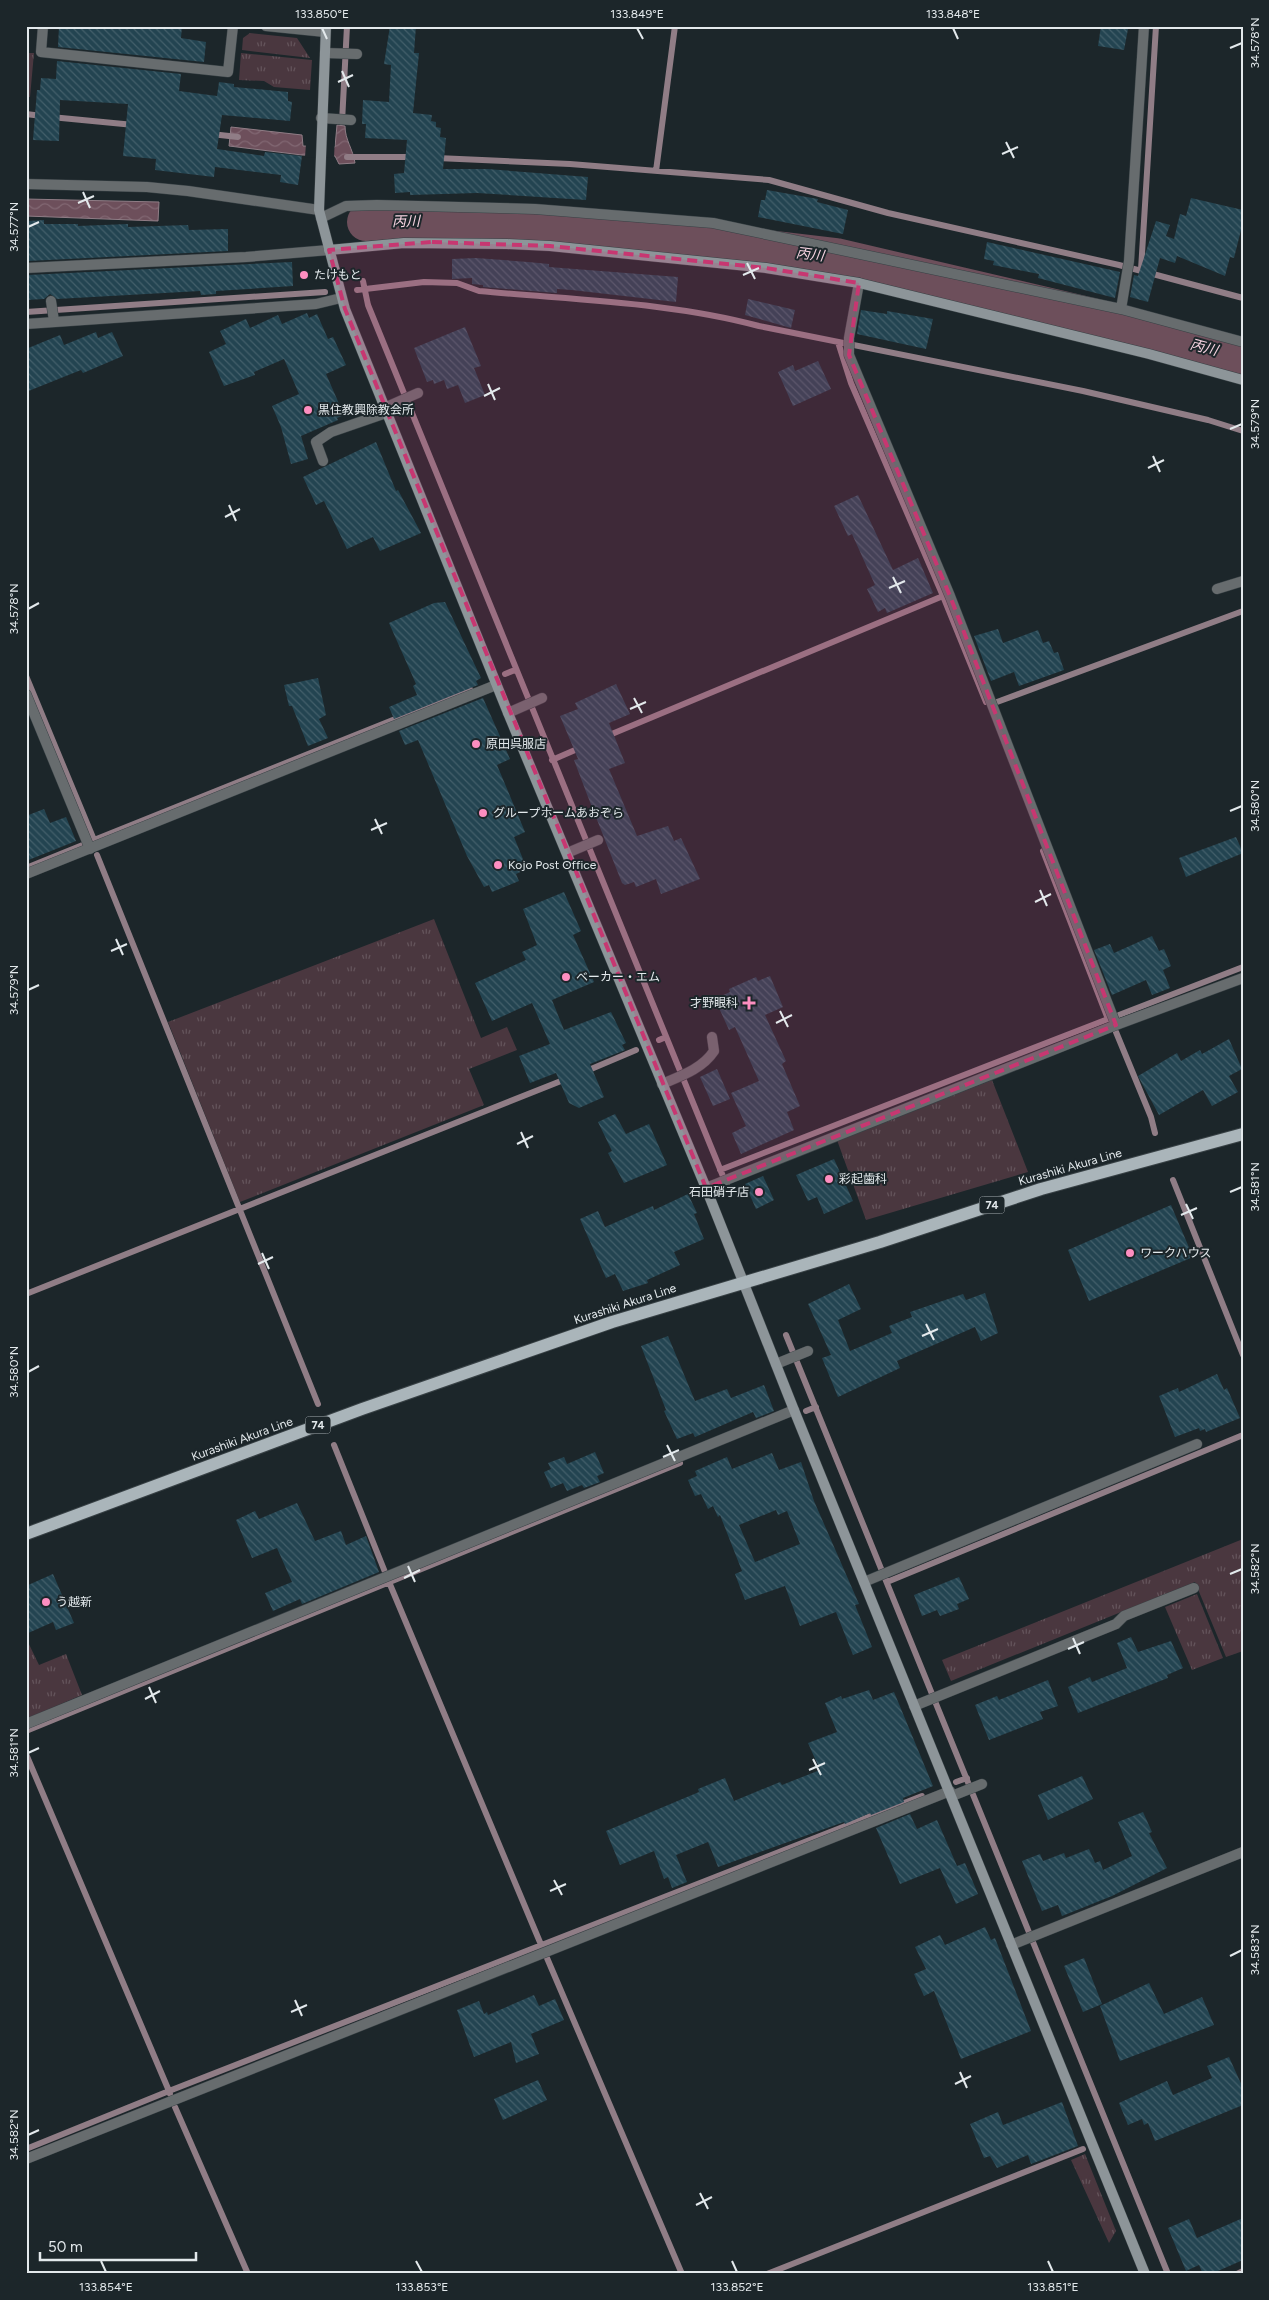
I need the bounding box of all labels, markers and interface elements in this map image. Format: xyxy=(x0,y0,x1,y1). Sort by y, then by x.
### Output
text: 133.850°E xyxy=(295,7,349,21)
text: 133.849°E xyxy=(610,7,664,21)
text: 133.848°E xyxy=(926,7,980,21)
text: 34.578°N xyxy=(1248,18,1262,68)
text: 34.577°N xyxy=(7,202,21,252)
water label: 丙川 xyxy=(392,213,422,230)
water label: 丙川 xyxy=(795,244,827,265)
place label: たけもと xyxy=(314,268,362,282)
marker: たけもと xyxy=(298,269,310,281)
water label: 丙川 xyxy=(1188,336,1222,360)
text: 34.579°N xyxy=(1248,399,1262,449)
place label: 黒住教興除教会所 xyxy=(318,403,414,417)
marker: 黒住教興除教会所 xyxy=(302,404,314,416)
text: 34.578°N xyxy=(7,584,21,634)
place label: 原田呉服店 xyxy=(486,737,546,751)
marker: 原田呉服店 xyxy=(470,738,482,750)
text: 34.580°N xyxy=(1248,780,1262,832)
place label: グループホームあおぞら xyxy=(493,806,624,820)
marker: グループホームあおぞら xyxy=(477,807,489,819)
place label: Kojo Post Office xyxy=(508,858,597,872)
marker: Kojo Post Office xyxy=(492,859,504,871)
text: 34.579°N xyxy=(7,965,21,1015)
place label: ベーカー・エム xyxy=(576,970,660,984)
marker: ベーカー・エム xyxy=(560,971,572,983)
place label: 才野眼科 xyxy=(690,996,738,1010)
marker: 才野眼科 xyxy=(742,996,756,1010)
street label: Kurashiki Akura Line xyxy=(1017,1145,1124,1188)
text: 34.581°N xyxy=(1248,1162,1262,1212)
place label: 彩起歯科 xyxy=(839,1172,887,1186)
marker: 彩起歯科 xyxy=(823,1173,835,1185)
place label: 石田硝子店 xyxy=(689,1185,749,1199)
marker: 石田硝子店 xyxy=(753,1186,765,1198)
road number: 74 xyxy=(980,1196,1004,1214)
place label: ワークハウス xyxy=(1140,1246,1211,1260)
marker: ワークハウス xyxy=(1124,1247,1136,1259)
street label: Kurashiki Akura Line xyxy=(572,1281,678,1327)
text: 34.580°N xyxy=(7,1346,21,1398)
street label: Kurashiki Akura Line xyxy=(189,1414,295,1464)
road number: 74 xyxy=(306,1416,330,1434)
text: 34.582°N xyxy=(1248,1543,1262,1595)
place label: う越新 xyxy=(56,1595,92,1609)
marker: う越新 xyxy=(40,1596,52,1608)
text: 34.581°N xyxy=(7,1728,21,1778)
text: 34.583°N xyxy=(1248,1925,1262,1976)
text: 34.582°N xyxy=(7,2109,21,2161)
scale bar xyxy=(40,2230,196,2262)
text: 50 m xyxy=(48,2238,83,2256)
text: 133.854°E xyxy=(79,2280,133,2294)
text: 133.853°E xyxy=(396,2280,448,2294)
text: 133.852°E xyxy=(710,2280,764,2294)
text: 133.851°E xyxy=(1027,2280,1079,2294)

